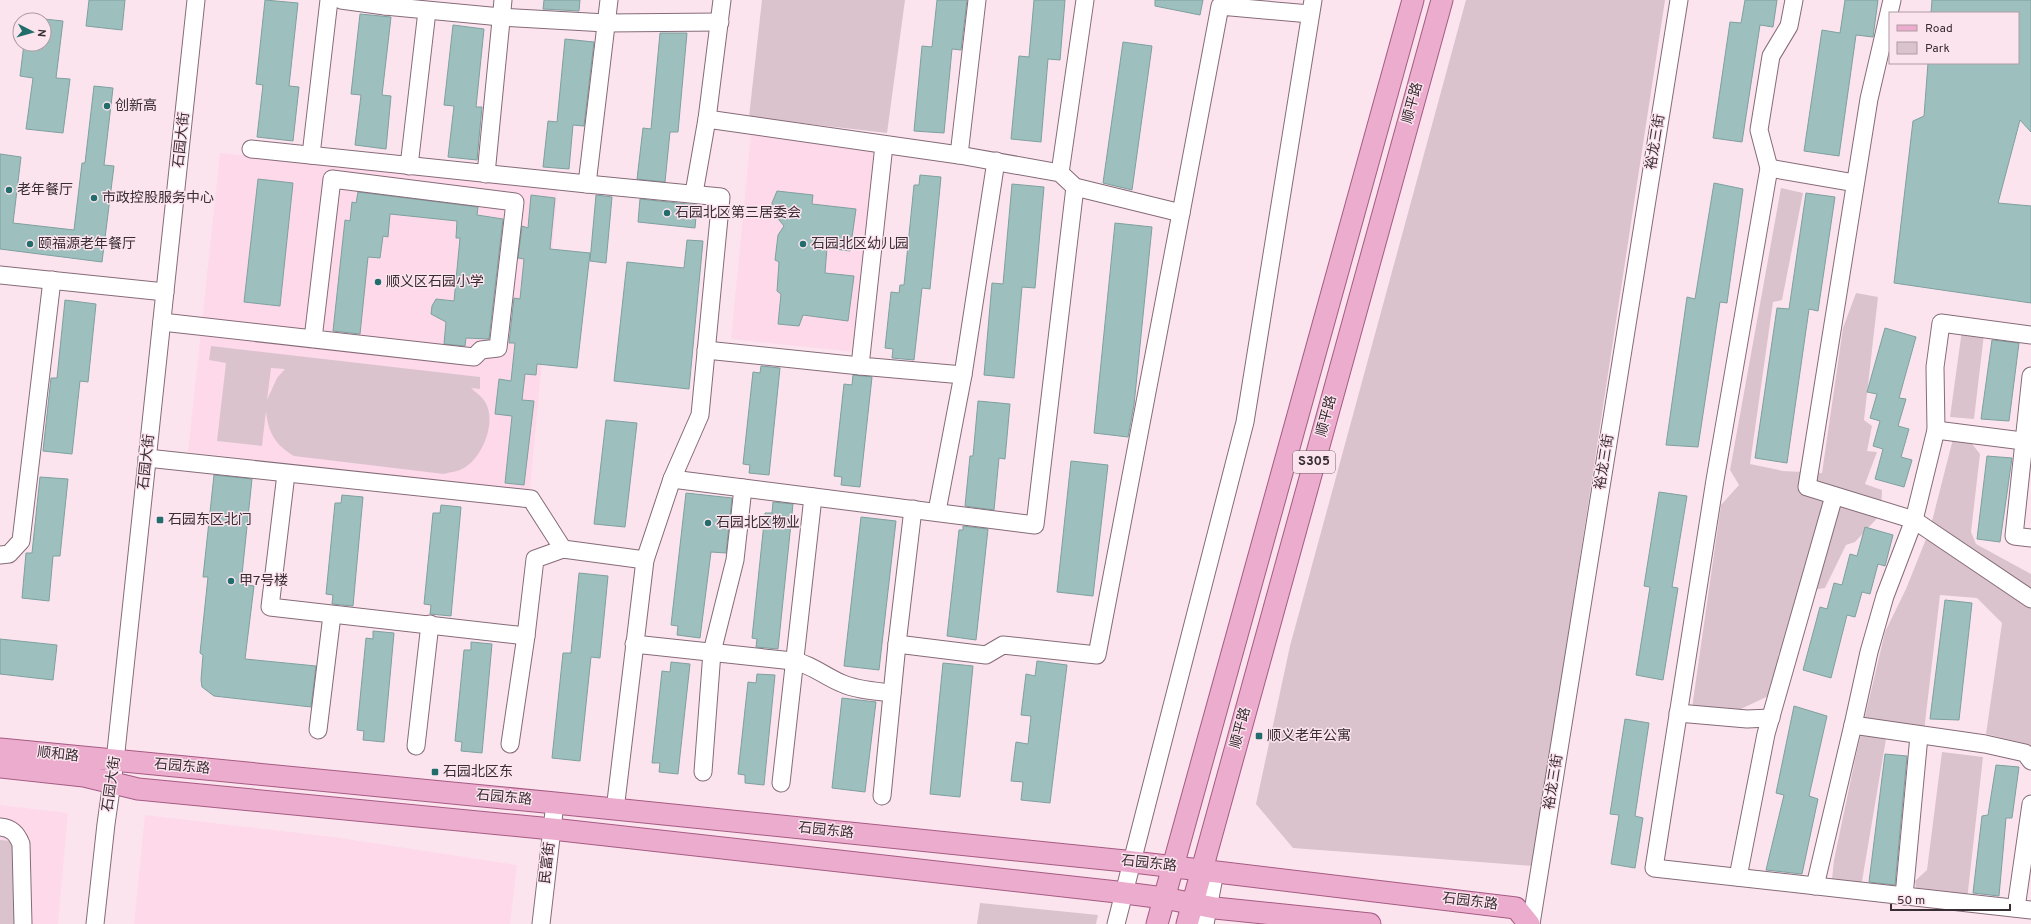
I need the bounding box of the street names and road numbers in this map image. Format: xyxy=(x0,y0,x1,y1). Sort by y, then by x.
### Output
street label: 顺平路 xyxy=(1399,81,1427,125)
street label: 石园大街 xyxy=(171,111,193,169)
street label: 裕龙三街 xyxy=(1642,113,1669,171)
street label: 顺平路 xyxy=(1313,394,1341,438)
street label: 石园大街 xyxy=(136,433,158,491)
street label: 裕龙三街 xyxy=(1591,433,1618,491)
road number: S305 xyxy=(1293,451,1335,473)
street label: 顺平路 xyxy=(1227,706,1255,750)
street label: 顺和路 xyxy=(36,744,80,766)
street label: 裕龙三街 xyxy=(1540,753,1567,811)
street label: 石园大街 xyxy=(100,755,124,813)
street label: 石园东路 xyxy=(153,756,211,778)
street label: 石园东路 xyxy=(475,787,533,809)
street label: 石园东路 xyxy=(797,820,855,842)
street label: 民富街 xyxy=(537,841,559,885)
street label: 石园东路 xyxy=(1120,853,1178,875)
street label: 石园东路 xyxy=(1441,890,1499,914)

